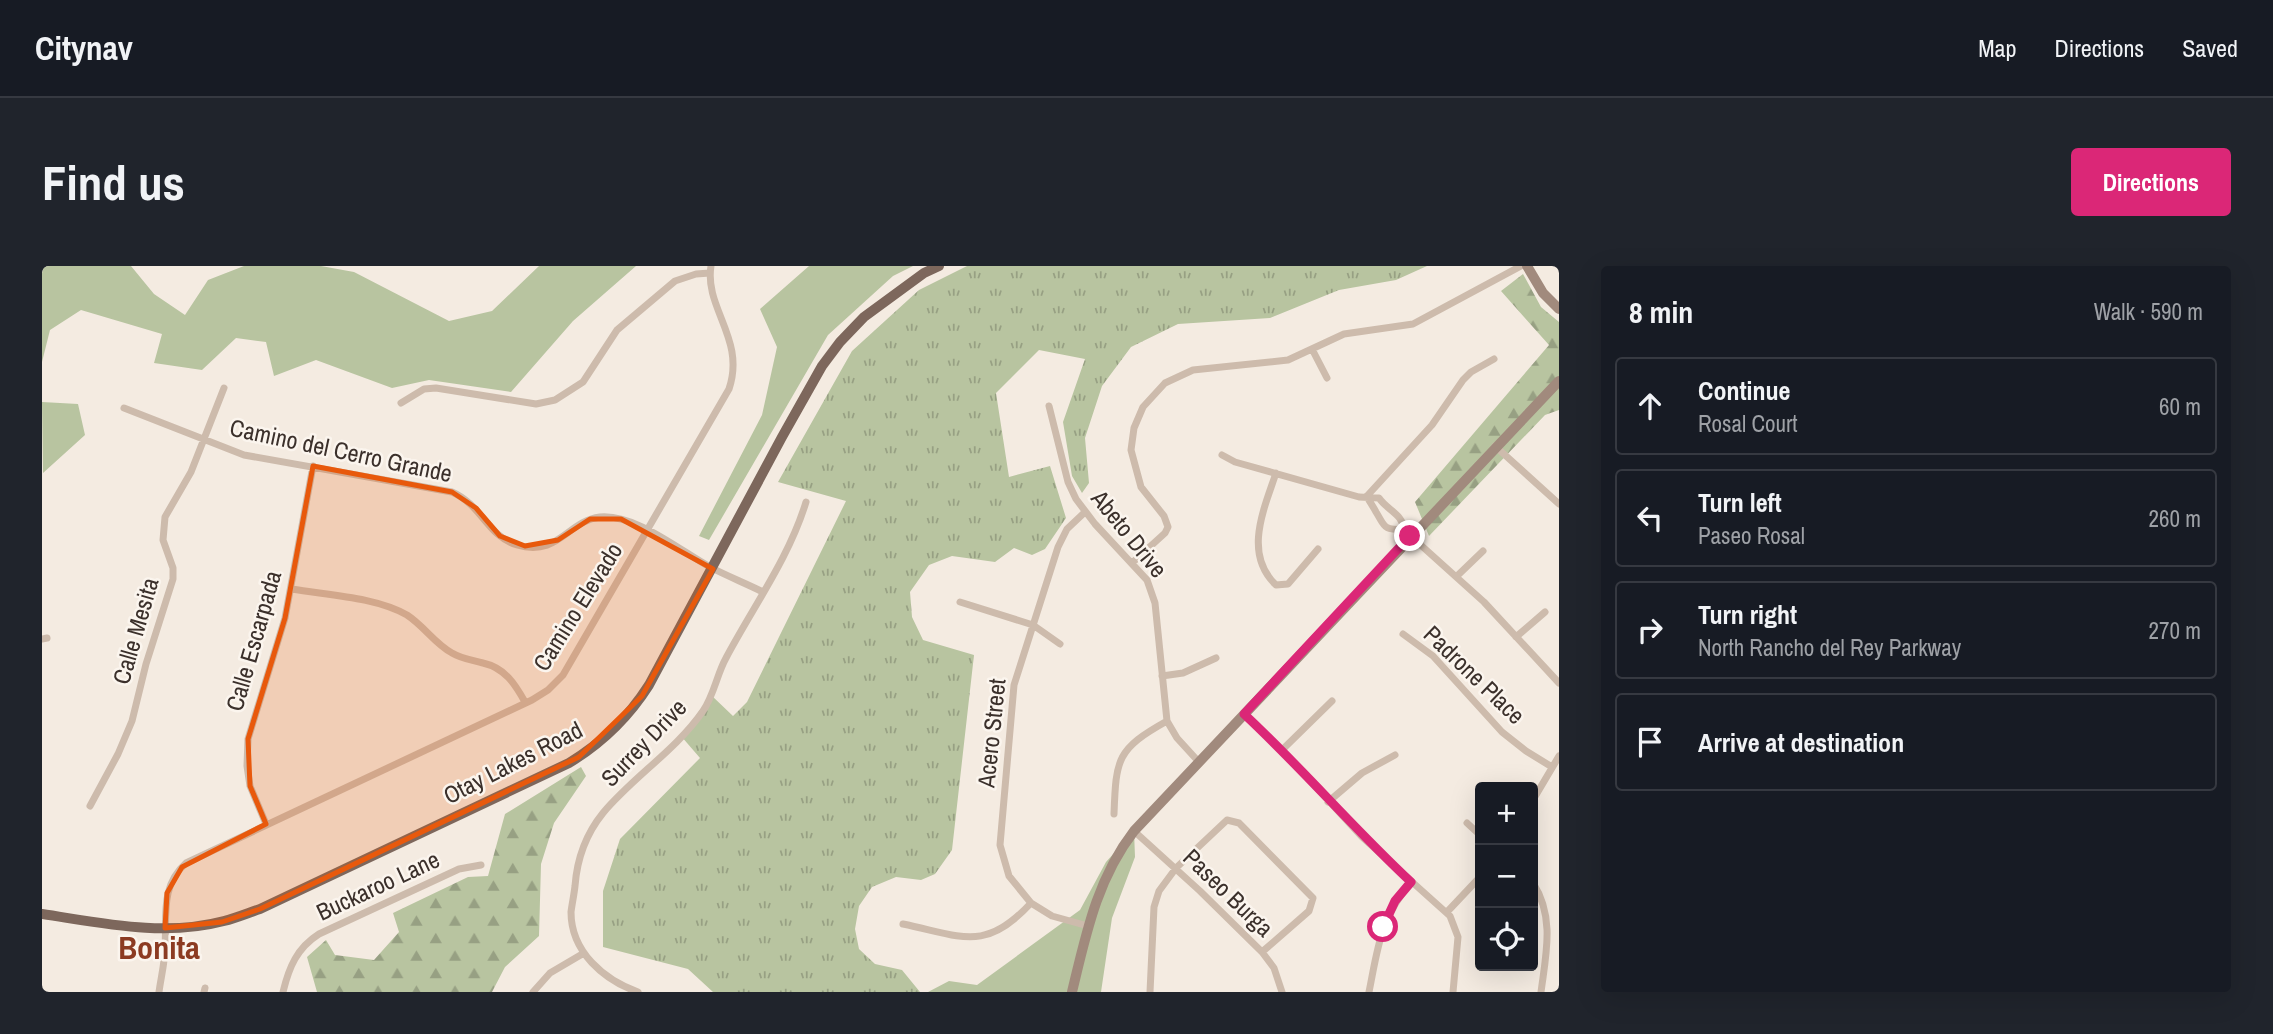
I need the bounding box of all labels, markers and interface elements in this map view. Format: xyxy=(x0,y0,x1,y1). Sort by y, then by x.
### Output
text: Citynav xyxy=(35,26,133,70)
text: Map xyxy=(1978,32,2016,64)
text: Directions xyxy=(2054,32,2144,64)
text: Saved xyxy=(2182,32,2238,64)
button: Directions xyxy=(2071,148,2231,216)
text: Find us xyxy=(42,149,185,215)
text: 8 min xyxy=(1629,292,1693,332)
text: Walk · 590 m xyxy=(2094,296,2203,327)
text: Continue xyxy=(1698,373,1790,408)
icon: ahead xyxy=(1631,387,1669,425)
text: 60 m xyxy=(2159,391,2201,422)
text: Rosal Court xyxy=(1698,408,1798,439)
street label: Camino del Cerro Grande xyxy=(227,411,455,489)
street label: Abeto Drive xyxy=(1084,482,1175,584)
text: Turn left xyxy=(1698,485,1782,520)
icon: left xyxy=(1631,499,1669,537)
text: 260 m xyxy=(2149,503,2201,534)
route end xyxy=(1394,520,1425,551)
text: Paseo Rosal xyxy=(1698,520,1805,551)
street label: Camino Elevado xyxy=(525,536,629,677)
street label: Calle Escarpada xyxy=(218,567,288,715)
street label: Calle Mesita xyxy=(105,574,166,688)
text: Turn right xyxy=(1698,597,1797,632)
icon: right xyxy=(1631,611,1669,649)
text: 270 m xyxy=(2149,615,2201,646)
street label: Padrone Place xyxy=(1417,618,1532,731)
text: North Rancho del Rey Parkway xyxy=(1698,632,1961,663)
street label: Acero Street xyxy=(969,676,1013,790)
street label: Surrey Drive xyxy=(593,691,693,793)
street label: Otay Lakes Road xyxy=(438,713,588,811)
icon: arrive xyxy=(1631,723,1669,761)
text: Arrive at destination xyxy=(1698,725,1904,760)
map controls xyxy=(1475,782,1538,971)
button: + xyxy=(1475,782,1538,845)
street label: Paseo Burga xyxy=(1177,841,1281,943)
street label: Buckaroo Lane xyxy=(311,843,444,928)
button: − xyxy=(1475,845,1538,908)
button: locate xyxy=(1475,908,1538,971)
route start xyxy=(1367,911,1398,942)
district label: Bonita xyxy=(118,926,200,969)

